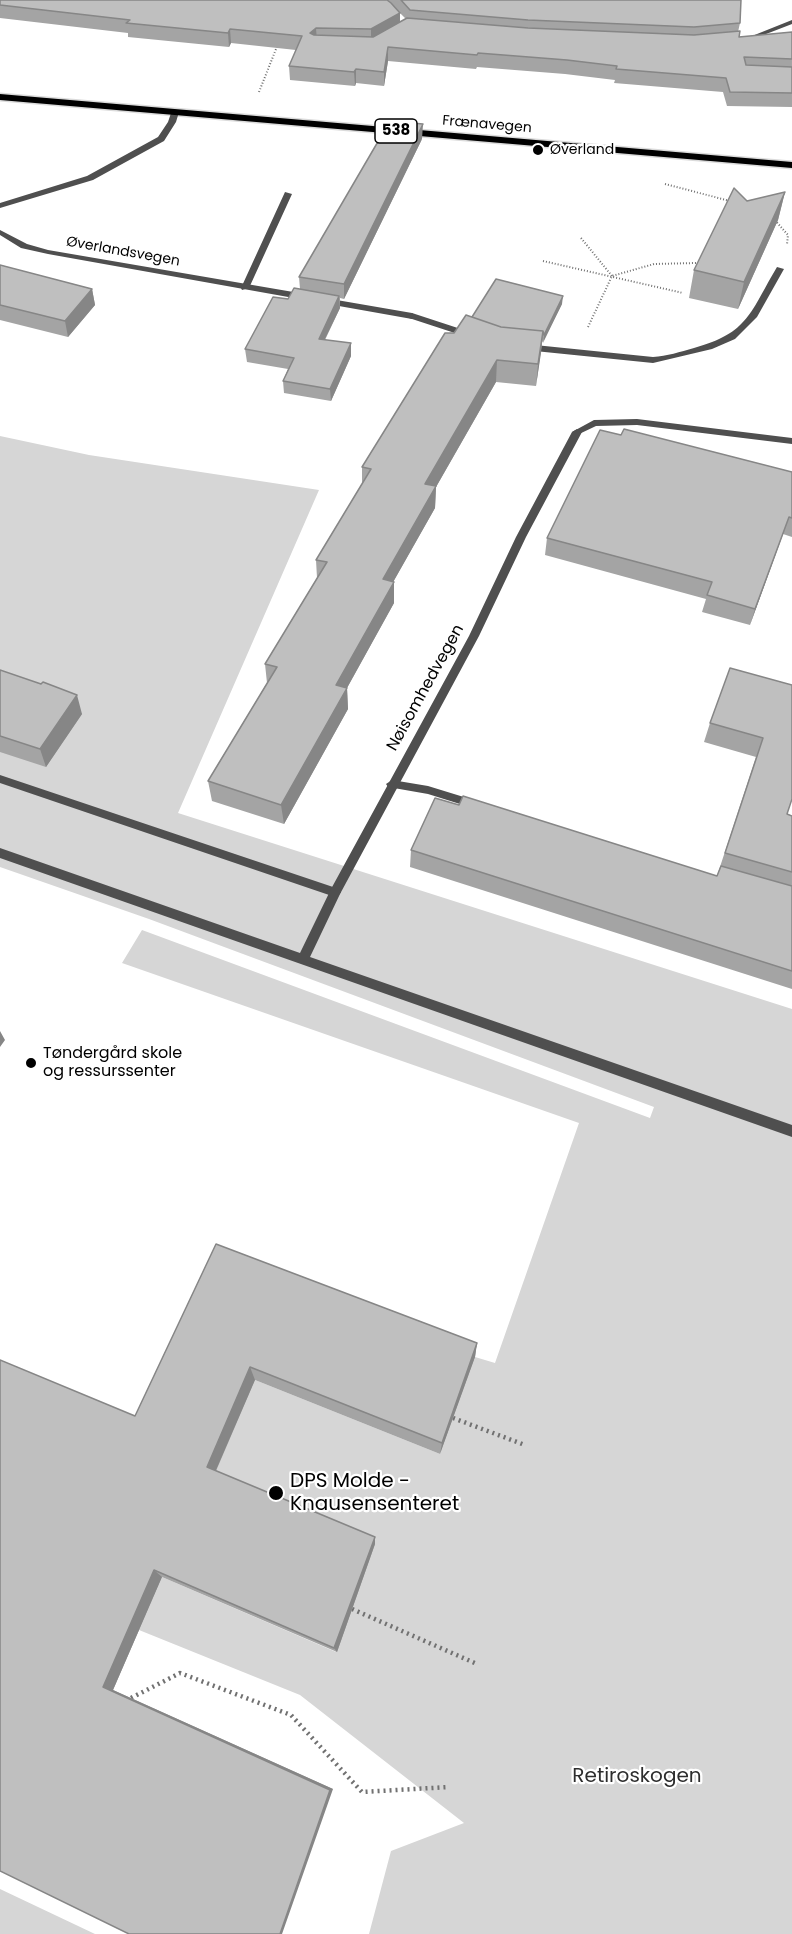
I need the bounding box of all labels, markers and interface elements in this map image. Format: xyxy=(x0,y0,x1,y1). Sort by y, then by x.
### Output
street label: Frænavegen xyxy=(442,113,532,137)
road number: 538 xyxy=(375,119,417,143)
place label: Øverland xyxy=(550,142,614,158)
marker: Øverland xyxy=(531,143,545,157)
street label: Øverlandsvegen xyxy=(65,234,181,270)
street label: Nøisomhedvegen xyxy=(383,622,469,754)
place label: Tøndergård skole og ressurssenter xyxy=(43,1044,182,1082)
marker: Tøndergård skole og ressurssenter xyxy=(24,1056,38,1070)
place label: DPS Molde - Knausensenteret xyxy=(290,1470,459,1517)
marker: DPS Molde - Knausensenteret xyxy=(267,1484,285,1502)
park label: Retiroskogen xyxy=(572,1765,702,1789)

